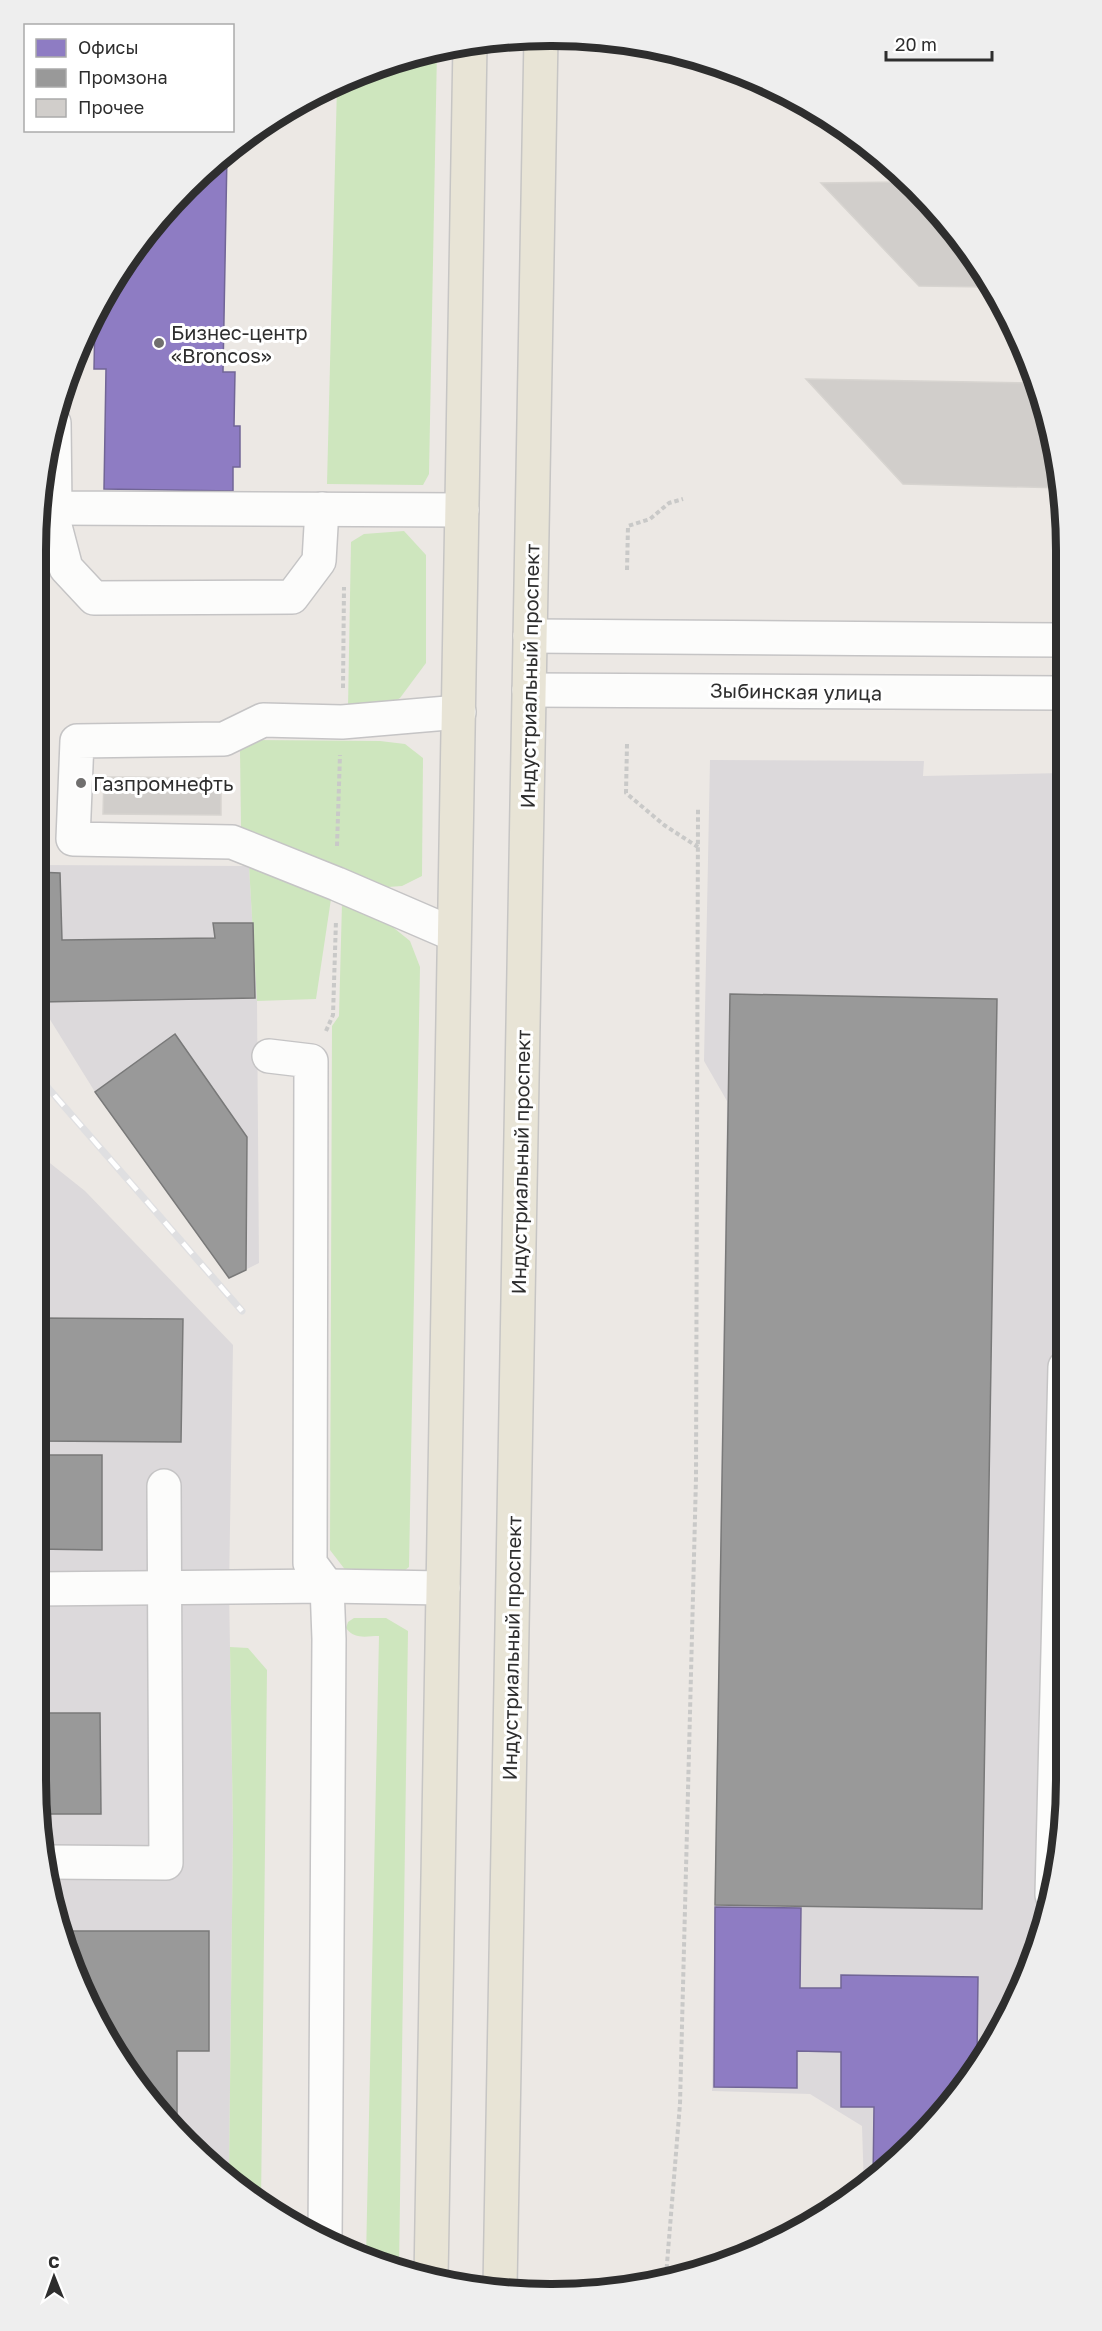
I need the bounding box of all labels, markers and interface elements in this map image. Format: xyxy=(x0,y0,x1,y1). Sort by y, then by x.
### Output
legend xyxy=(24,24,234,132)
scale bar xyxy=(886,24,992,62)
text: 20 m xyxy=(895,33,937,55)
text: Офисы xyxy=(78,36,139,58)
text: Промзона xyxy=(78,66,168,88)
text: Прочее xyxy=(78,96,144,118)
place label: Бизнес-центр «Broncos» xyxy=(171,320,308,367)
marker: Бизнес-центр «Broncos» xyxy=(152,336,166,350)
street label: Индустриальный проспект xyxy=(515,543,543,809)
street label: Зыбинская улица xyxy=(710,677,882,705)
place label: Газпромнефть xyxy=(93,771,233,795)
marker: Газпромнефть xyxy=(74,776,88,790)
street label: Индустриальный проспект xyxy=(506,1029,534,1295)
street label: Индустриальный проспект xyxy=(497,1515,525,1781)
north arrow xyxy=(24,2247,84,2307)
text: С xyxy=(48,2252,60,2272)

